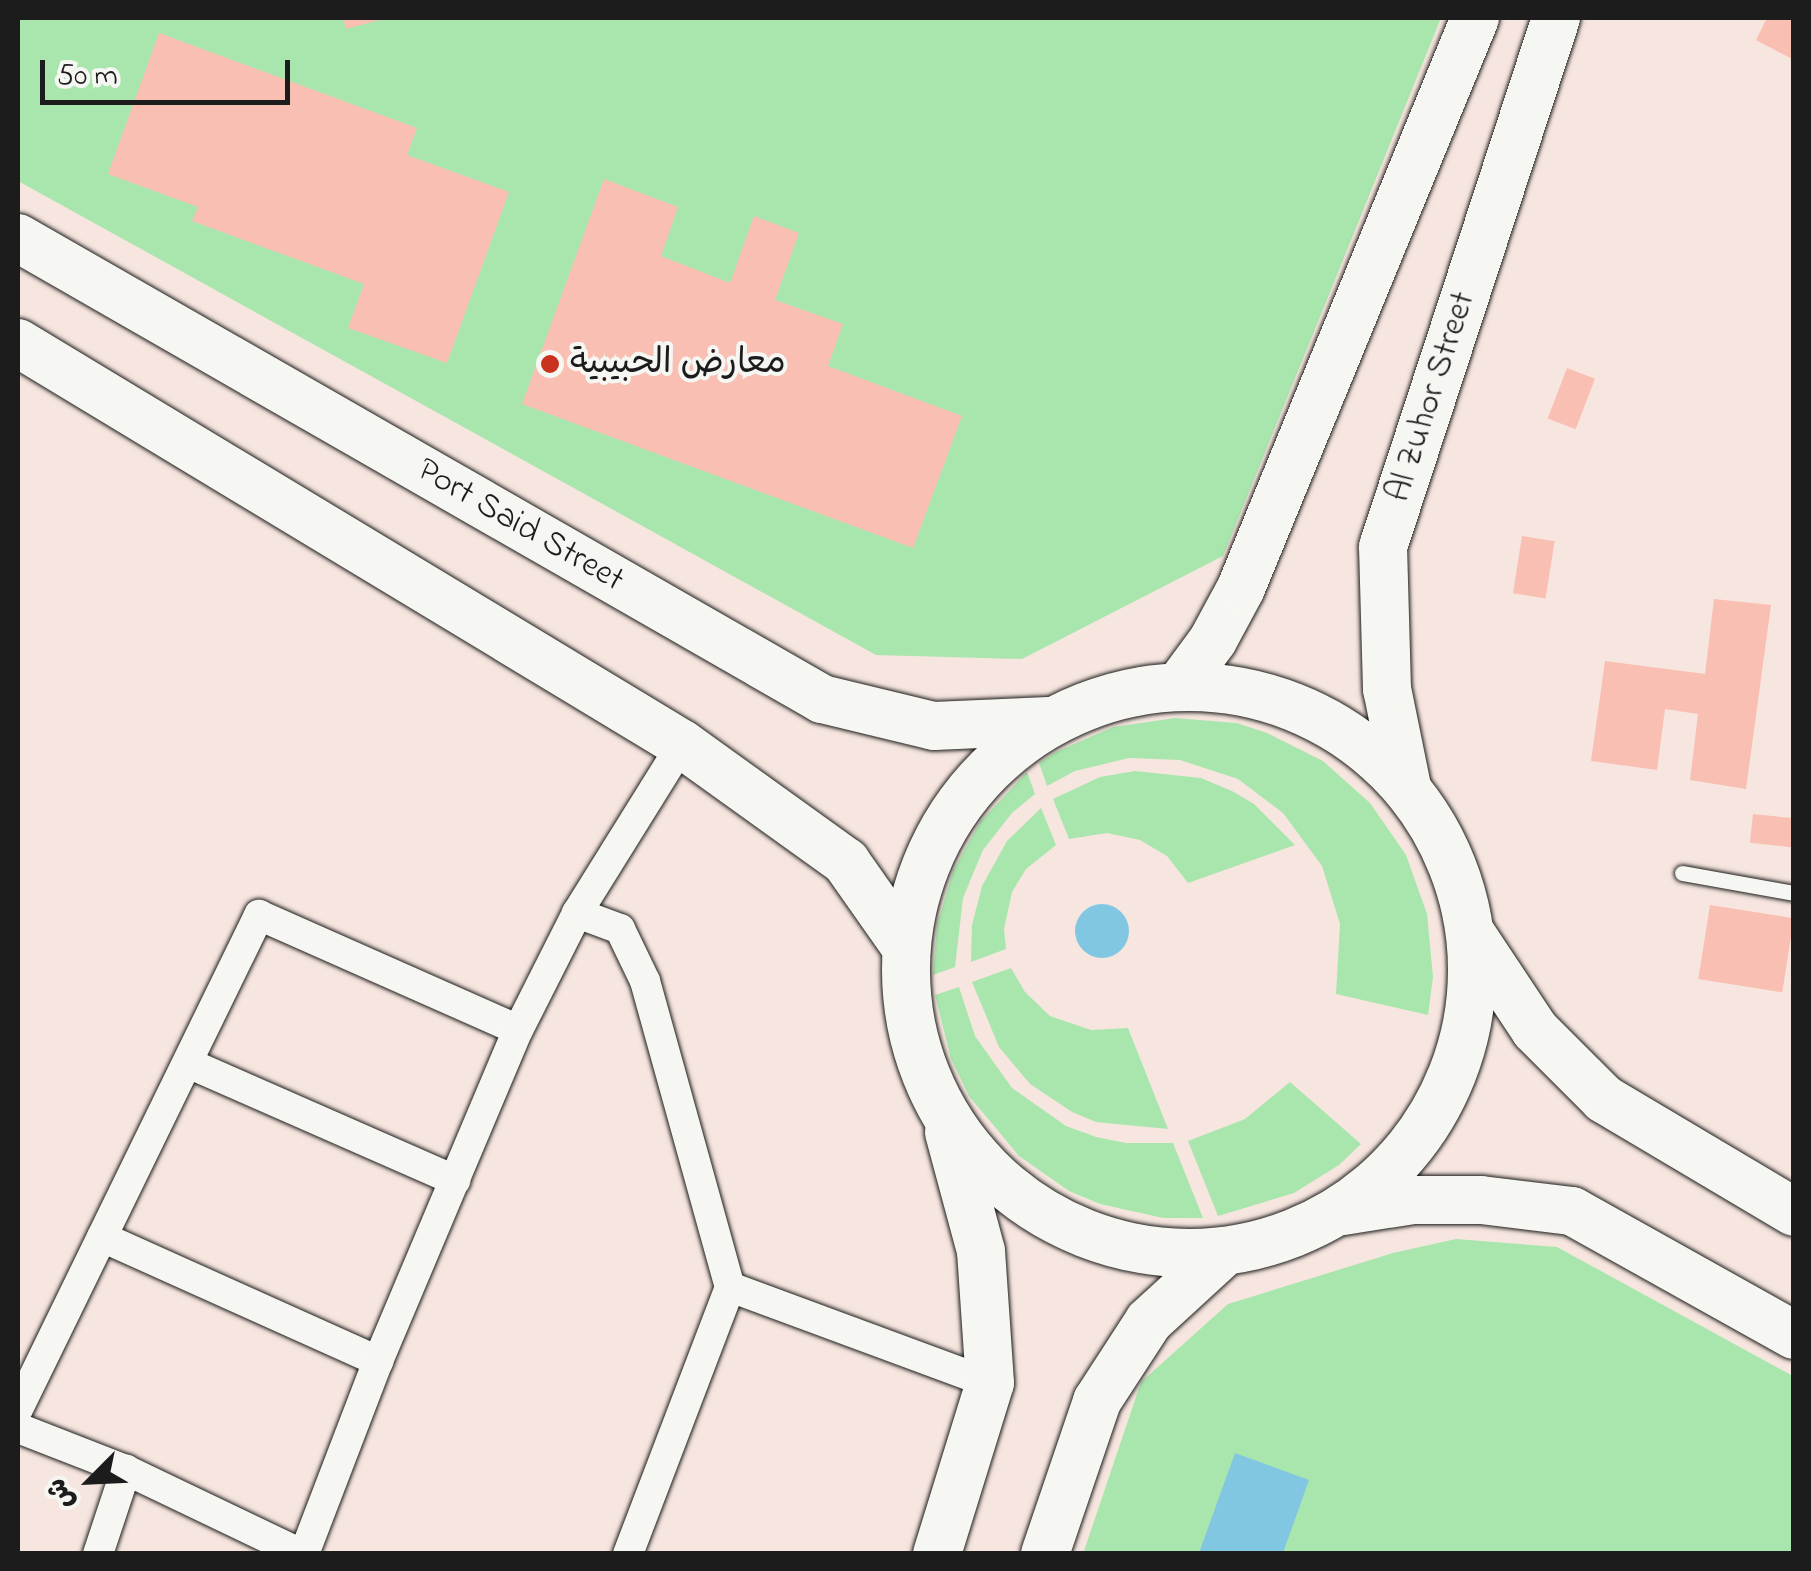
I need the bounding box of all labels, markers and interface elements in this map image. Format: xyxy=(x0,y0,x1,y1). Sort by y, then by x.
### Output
scale bar xyxy=(45,40,295,102)
text: 50 m xyxy=(57,55,118,99)
street label: Al Zuhor Street xyxy=(1378,287,1486,507)
place label: معارض الحبيبية xyxy=(570,343,786,385)
marker: معارض الحبيبية xyxy=(539,353,561,375)
street label: Port Said Street xyxy=(409,450,631,602)
north arrow xyxy=(40,1431,140,1531)
text: ش xyxy=(37,1471,87,1516)

